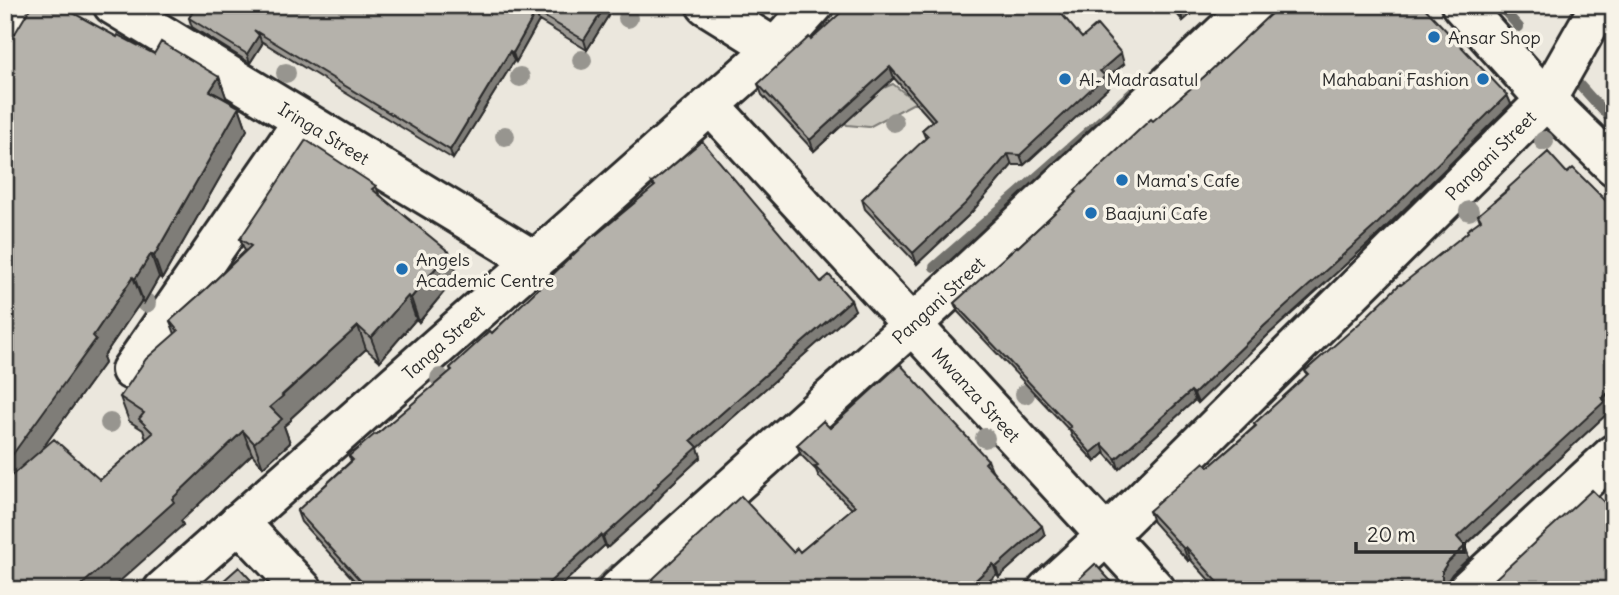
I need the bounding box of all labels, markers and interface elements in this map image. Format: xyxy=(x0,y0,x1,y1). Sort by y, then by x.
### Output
place label: Ansar Shop xyxy=(1448,26,1541,49)
marker: Ansar Shop xyxy=(1426,29,1442,45)
place label: Al- Madrasatul xyxy=(1079,68,1198,91)
place label: Mahabani Fashion xyxy=(1322,68,1469,91)
marker: Al- Madrasatul xyxy=(1057,71,1073,87)
marker: Mahabani Fashion xyxy=(1475,71,1491,87)
street label: Iringa Street xyxy=(274,97,374,169)
street label: Pangani Street xyxy=(1440,105,1540,205)
place label: Mama's Cafe xyxy=(1136,169,1240,192)
marker: Mama's Cafe xyxy=(1114,172,1130,188)
place label: Baajuni Cafe xyxy=(1105,202,1208,225)
marker: Baajuni Cafe xyxy=(1083,205,1099,221)
place label: Angels Academic Centre xyxy=(416,248,554,292)
street label: Pangani Street xyxy=(887,251,989,349)
marker: Angels Academic Centre xyxy=(394,261,410,277)
street label: Tanga Street xyxy=(397,300,489,384)
street label: Mwanza Street xyxy=(927,342,1026,447)
scale bar xyxy=(1356,511,1465,555)
text: 20 m xyxy=(1367,521,1416,548)

